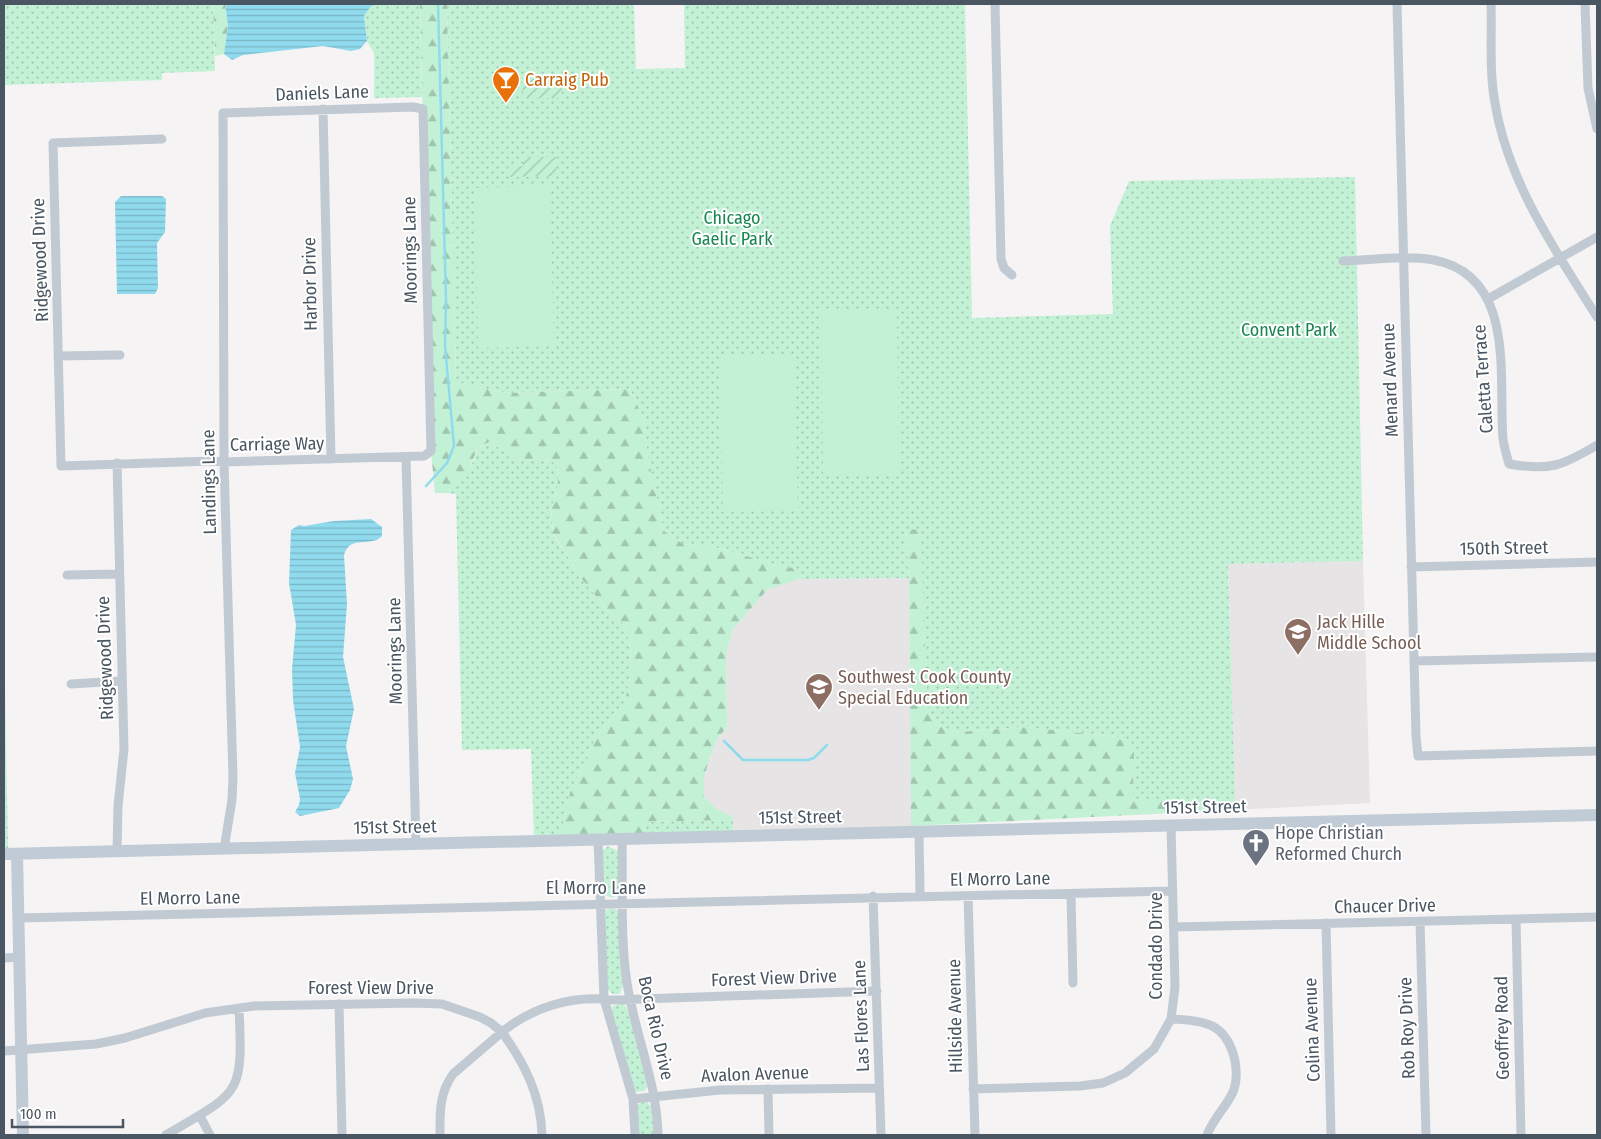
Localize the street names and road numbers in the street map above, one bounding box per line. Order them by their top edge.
street label: Daniels Lane [275,80,369,106]
street label: Moorings Lane [398,196,422,304]
street label: Ridgewood Drive [27,198,53,322]
street label: Harbor Drive [298,237,322,331]
street label: Menard Avenue [1377,323,1403,437]
street label: Caletta Terrace [1468,324,1498,434]
street label: Landings Lane [197,429,221,535]
street label: Carriage Way [230,432,324,456]
street label: 150th Street [1460,536,1549,560]
street label: Ridgewood Drive [92,596,118,720]
street label: Moorings Lane [383,597,407,705]
street label: 151st Street [1163,795,1247,819]
street label: 151st Street [758,805,842,829]
street label: 151st Street [353,815,437,839]
street label: El Morro Lane [950,867,1050,891]
street label: El Morro Lane [546,877,646,899]
street label: El Morro Lane [140,886,240,910]
street label: Condado Drive [1145,892,1167,1000]
street label: Chaucer Drive [1334,894,1436,918]
street label: Hillside Avenue [943,959,967,1073]
street label: Las Flores Lane [848,960,874,1072]
street label: Forest View Drive [711,965,837,991]
street label: Boca Rio Drive [633,974,679,1082]
street label: Rob Roy Drive [1394,976,1420,1079]
street label: Geoffrey Road [1490,976,1514,1080]
street label: Forest View Drive [308,977,434,999]
street label: Colina Avenue [1299,977,1325,1082]
street label: Avalon Avenue [701,1061,809,1087]

